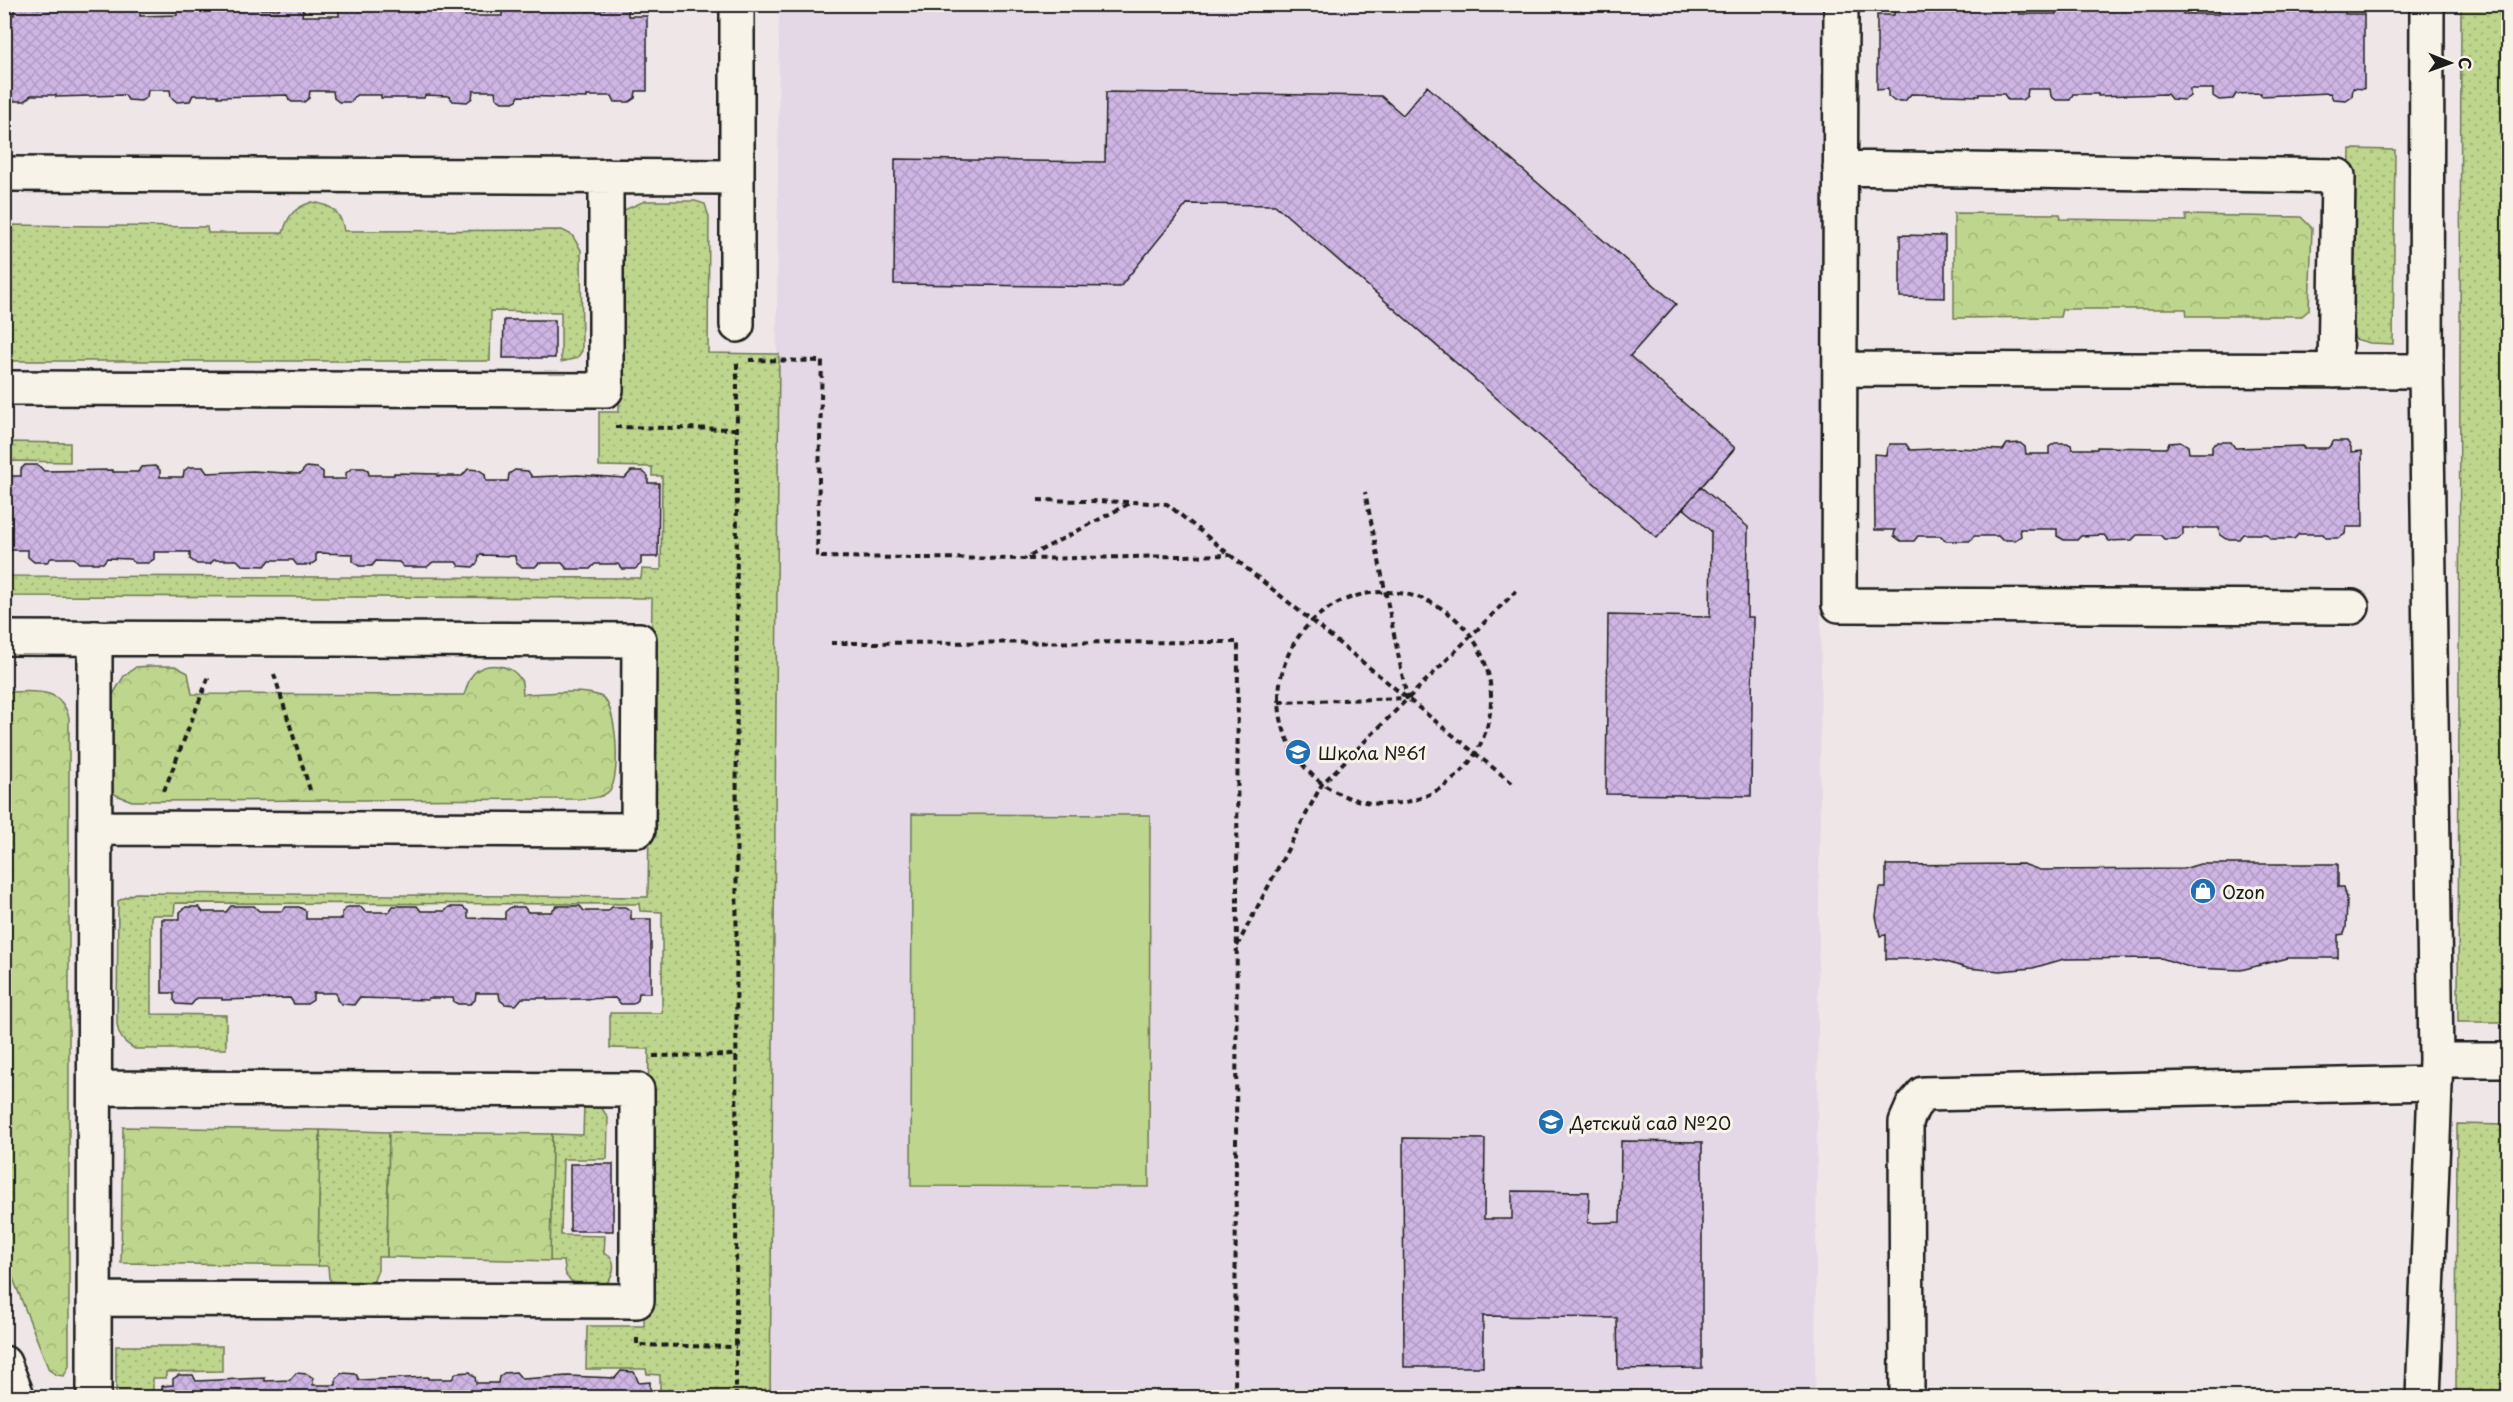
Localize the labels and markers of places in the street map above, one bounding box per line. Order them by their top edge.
school or university icon: Школа №61 [1283,737,1313,767]
place label: Школа №61 [1318,739,1426,766]
shop icon: Ozon [2188,876,2218,906]
place label: Ozon [2222,878,2265,905]
school or university icon: Детский сад №20 [1536,1107,1566,1137]
place label: Детский сад №20 [1569,1109,1731,1136]

